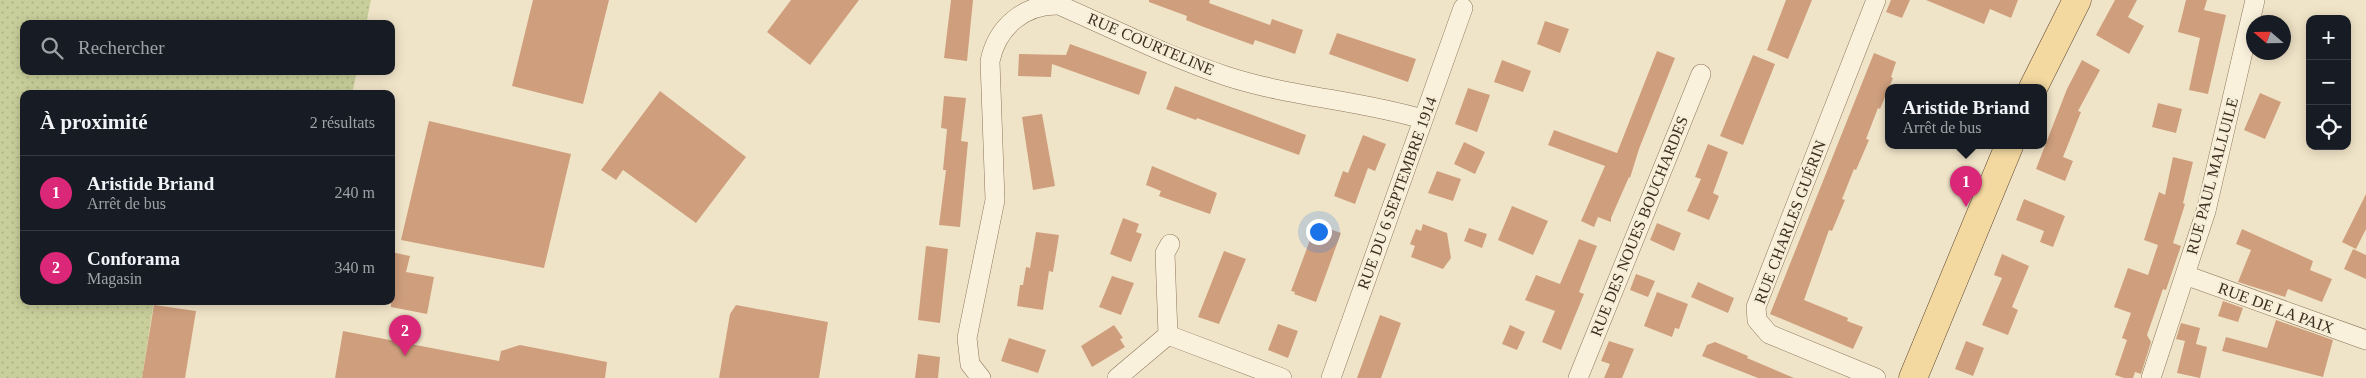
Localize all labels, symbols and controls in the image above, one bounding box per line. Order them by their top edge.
street label: RUE COURTELINE [1085,10,1217,78]
north arrow [2246,15,2291,60]
map controls [2306,15,2351,150]
button: + [2306,15,2351,60]
search box [20,20,395,75]
icon: search [38,34,66,62]
text: Rechercher [78,37,165,58]
button: − [2306,60,2351,105]
popup [1885,84,2047,149]
street label: RUE DU 6 SEPTEMBRE 1914 [1354,94,1440,292]
street label: RUE PAUL MALLUILE [2183,96,2241,256]
text: Aristide Briand [1902,97,2030,118]
button: locate [2306,105,2351,150]
text: À proximité [40,110,148,134]
street label: RUE DES NOUES BOUCHARDES [1587,113,1691,339]
text: 2 résultats [310,114,375,131]
text: Arrêt de bus [1902,119,1981,136]
street label: RUE CHARLES GUÉRIN [1750,137,1829,306]
pin: 1 [1950,166,1982,207]
text: Aristide Briand [87,173,214,194]
text: 1 [52,184,60,201]
text: 240 m [335,184,375,201]
text: Arrêt de bus [87,195,166,212]
your location [1306,219,1332,245]
text: Conforama [87,248,180,269]
text: 2 [52,259,60,276]
text: 340 m [335,259,375,276]
text: Magasin [87,270,142,287]
street label: RUE DE LA PAIX [2216,279,2336,337]
pin: 2 [389,315,421,356]

